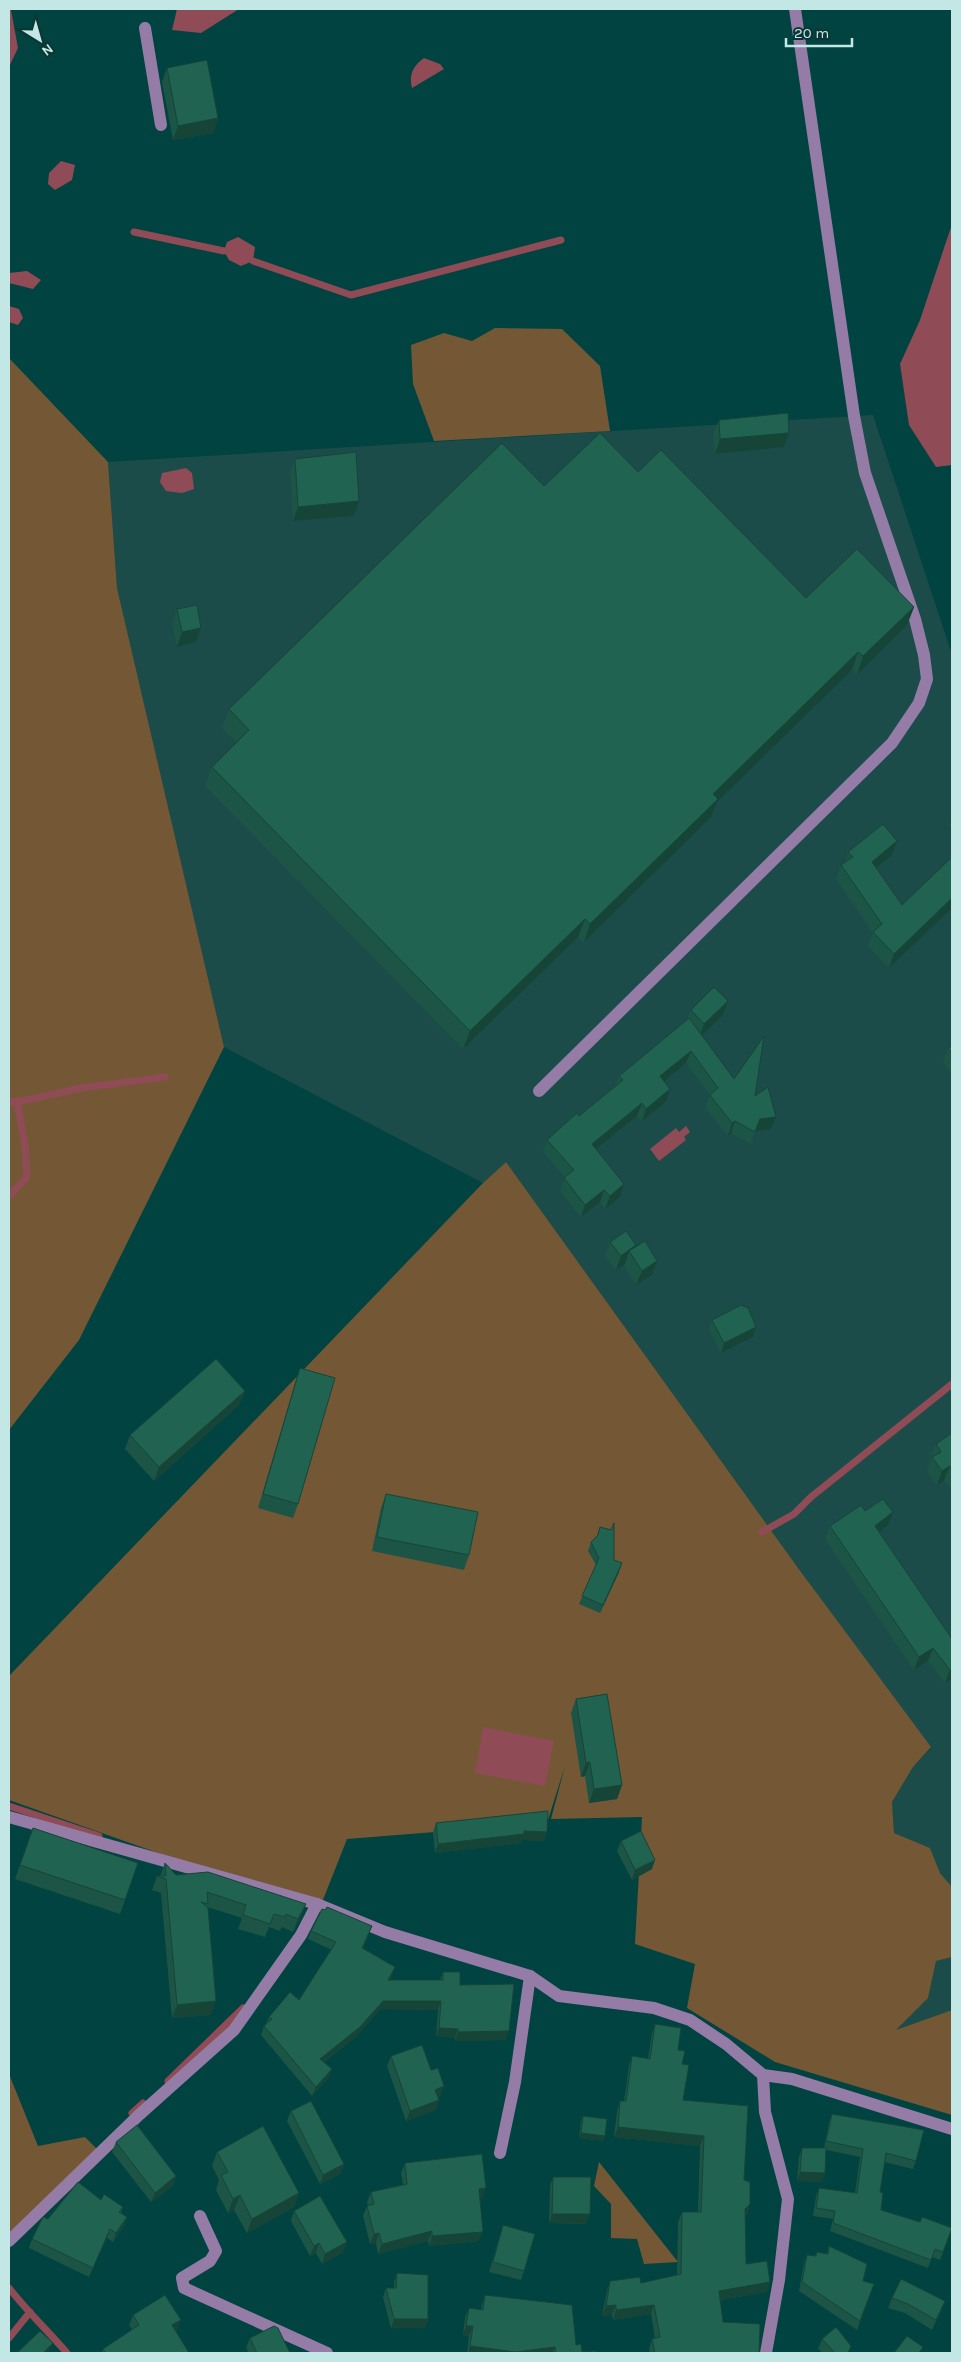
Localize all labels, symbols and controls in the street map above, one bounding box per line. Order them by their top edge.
north arrow [15,15,65,65]
scale bar [786,15,852,47]
text: 20 m [794,24,829,42]
text: N [38,40,57,60]

